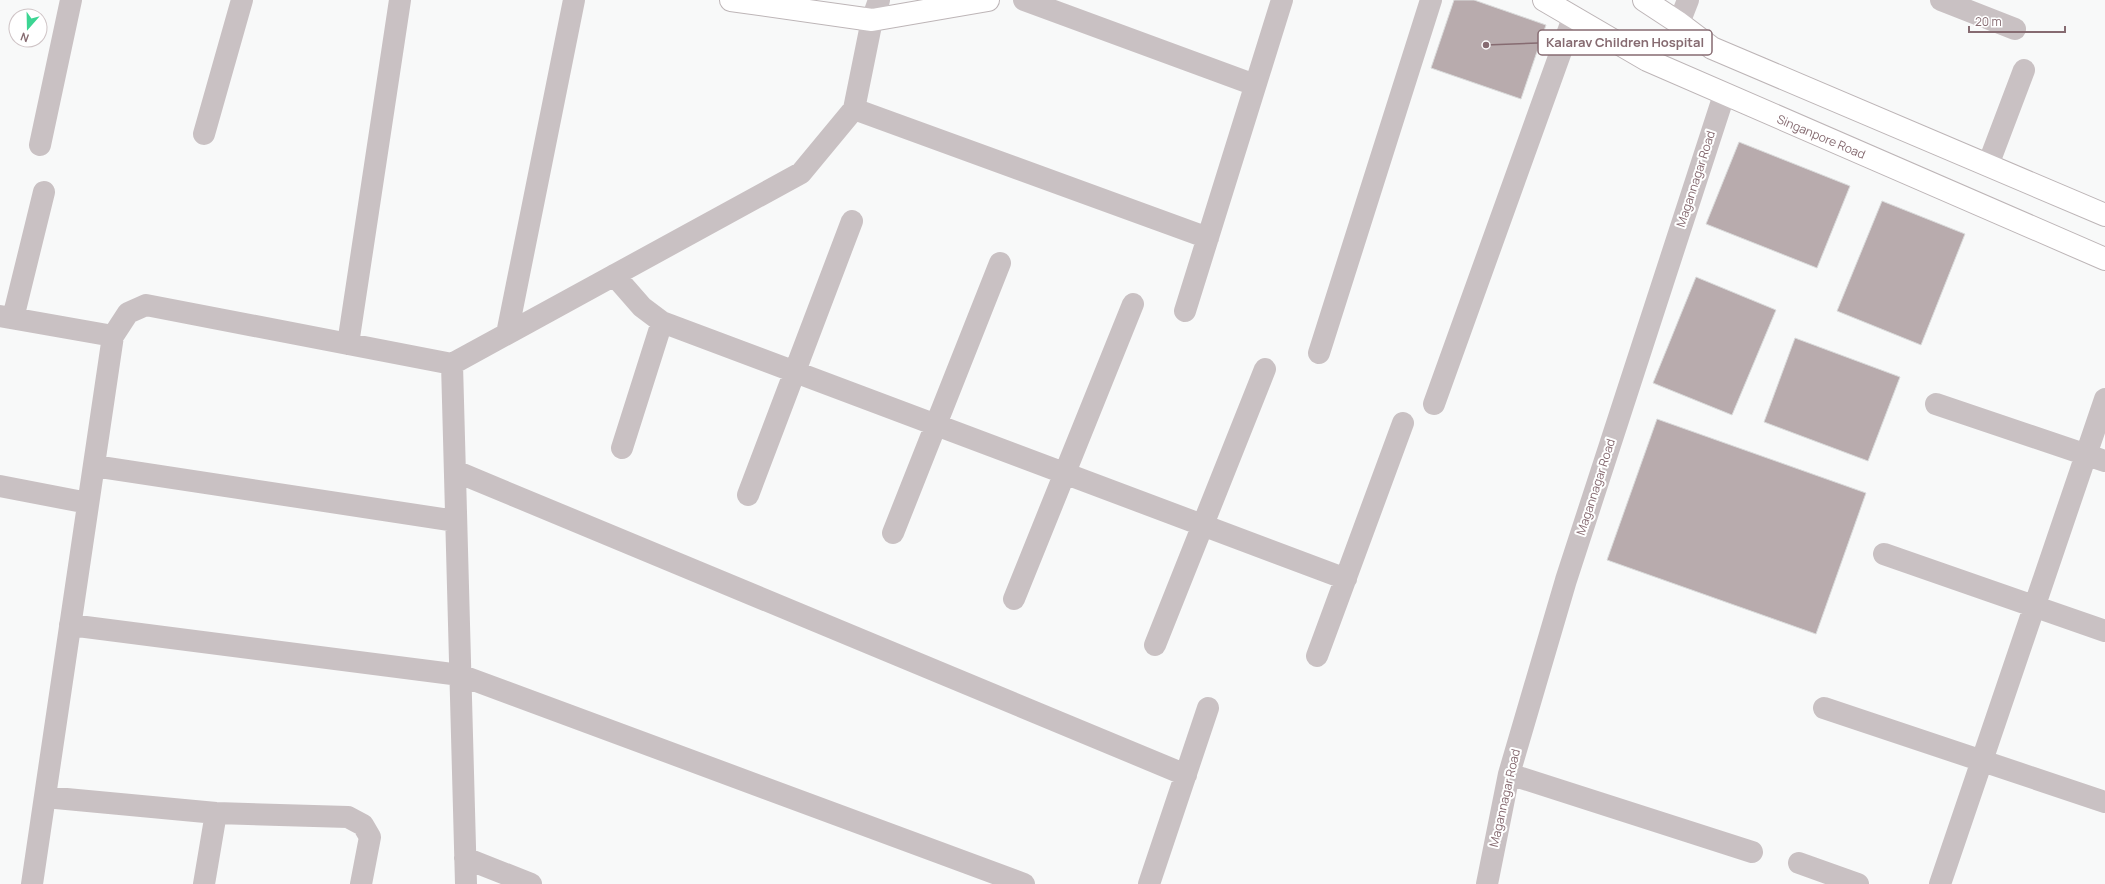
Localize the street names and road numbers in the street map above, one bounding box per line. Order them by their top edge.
street label: Singanpore Road [1774,110,1868,163]
street label: Magannagar Road [1672,128,1719,229]
street label: Magannagar Road [1572,436,1619,537]
street label: Magannagar Road [1485,747,1524,849]

